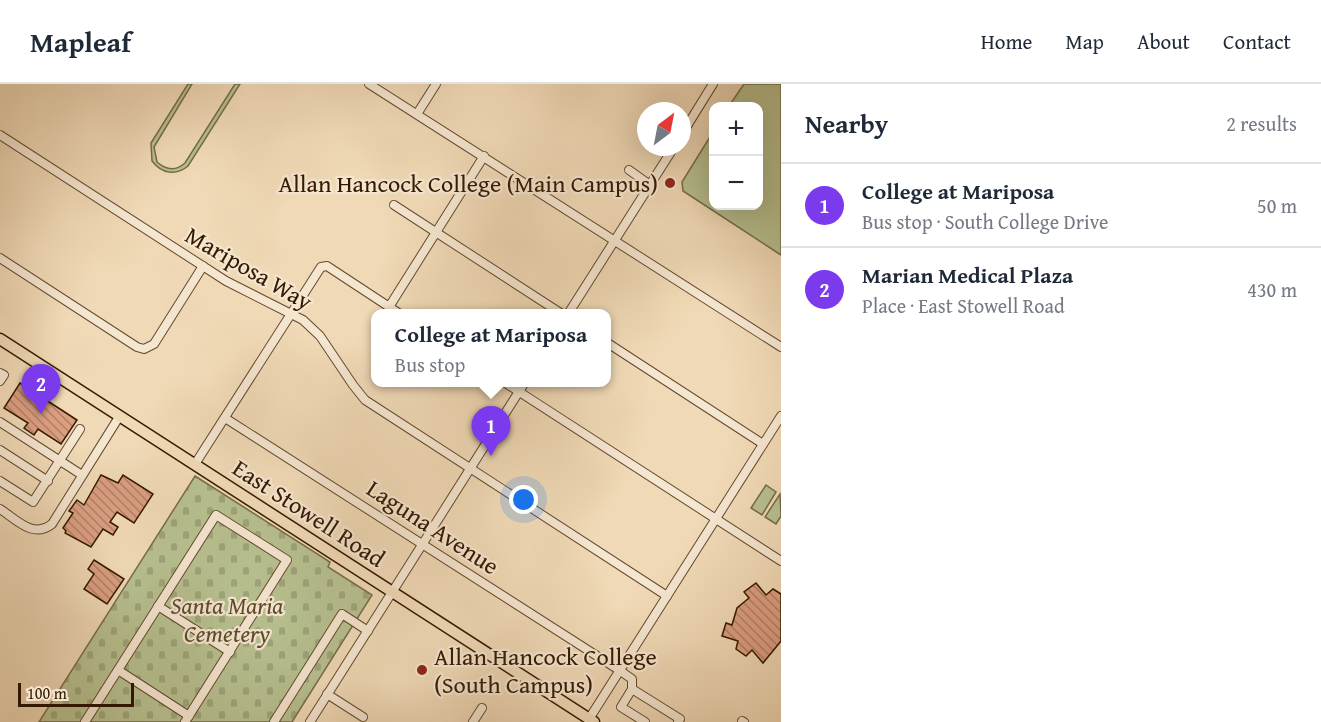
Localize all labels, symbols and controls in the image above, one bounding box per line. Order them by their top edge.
text: Mapleaf [30,21,131,62]
text: Home [981,26,1032,57]
text: Map [1065,26,1104,57]
text: About [1137,26,1190,57]
text: Contact [1223,26,1291,57]
north arrow [637,102,691,156]
map controls [709,102,763,210]
button: + [709,102,763,156]
text: Nearby [805,104,888,143]
text: 2 results [1226,109,1297,138]
button: − [709,156,763,210]
place label: Allan Hancock College (Main Campus) [279,166,658,201]
text: College at Mariposa [862,175,1054,207]
marker: Allan Hancock College (Main Campus) [663,176,677,190]
text: 1 [819,191,830,220]
text: 50 m [1257,191,1297,220]
text: Bus stop · South College Drive [862,207,1108,236]
street label: Mariposa Way [179,217,319,319]
text: Marian Medical Plaza [862,259,1073,291]
text: 2 [819,275,830,304]
text: 430 m [1247,275,1297,304]
text: Place · East Stowell Road [862,291,1065,320]
popup [371,309,611,387]
text: College at Mariposa [395,318,587,350]
text: Bus stop [395,350,465,379]
pin: 2 [22,364,60,414]
pin: 1 [472,406,510,456]
street label: East Stowell Road [226,450,392,576]
street label: Laguna Avenue [360,471,506,583]
your location [509,485,538,514]
park label: Santa Maria Cemetery [171,588,283,651]
place label: Allan Hancock College (South Campus) [434,639,657,702]
marker: Allan Hancock College (South Campus) [415,663,429,677]
scale bar [18,680,134,708]
text: 100 m [27,681,67,705]

